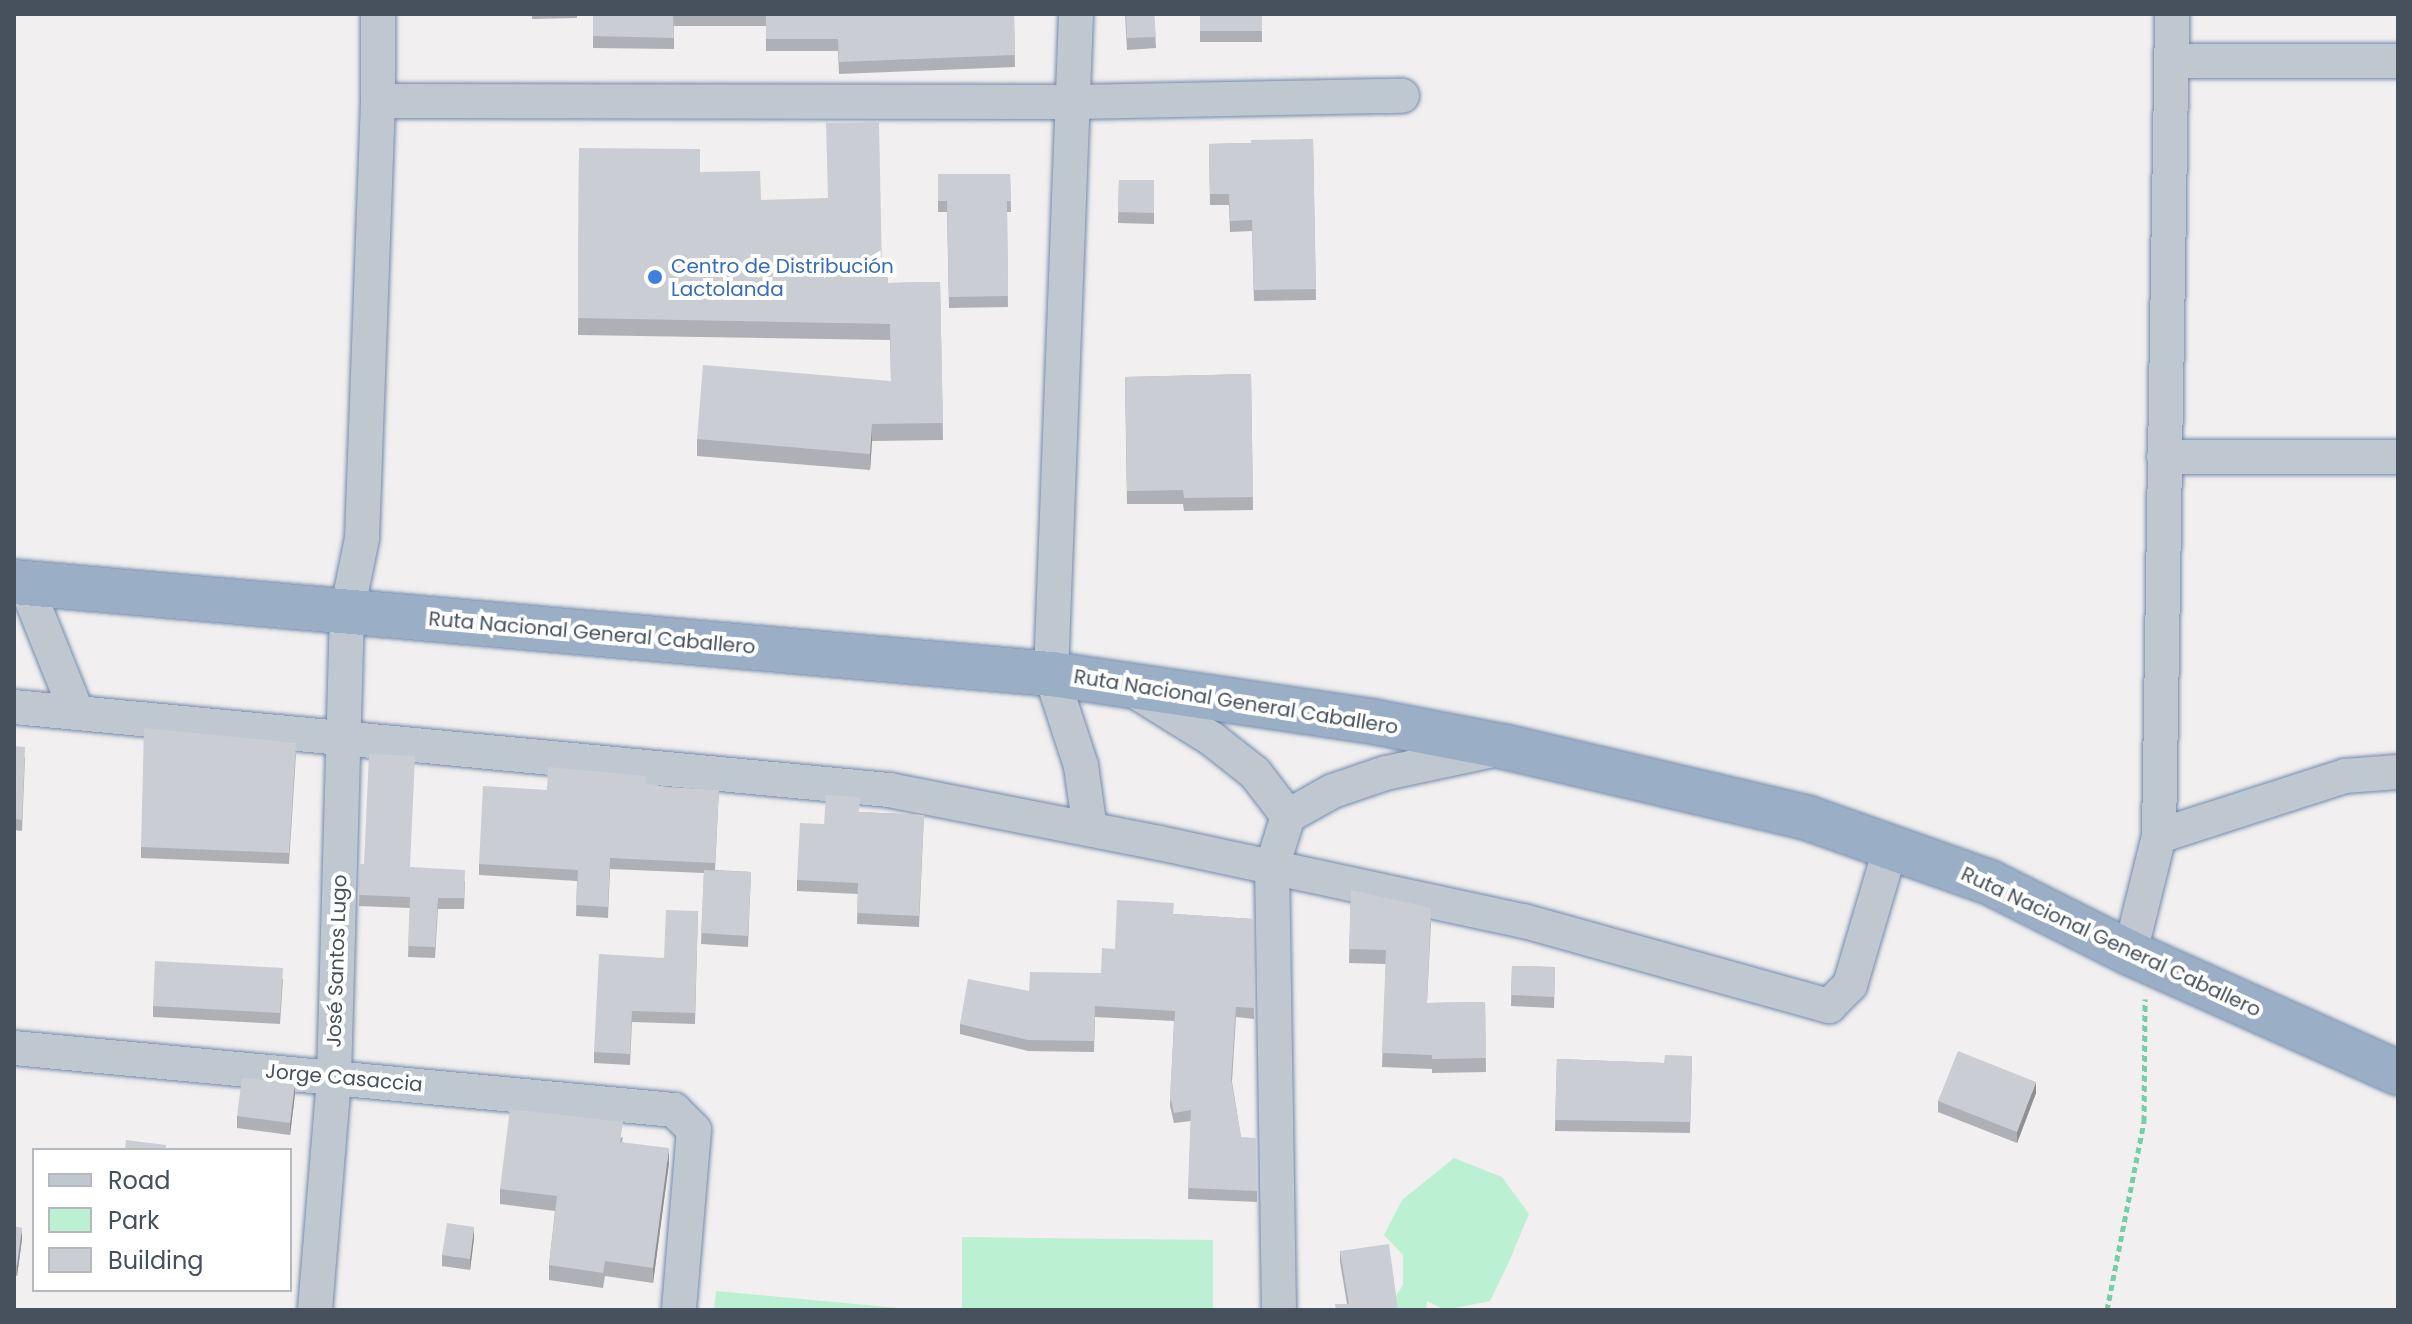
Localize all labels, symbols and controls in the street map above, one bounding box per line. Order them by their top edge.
place label: Centro de Distribución Lactolanda [671,254,894,301]
marker: Centro de Distribución Lactolanda [646,268,664,286]
street label: Ruta Nacional General Caballero [428,607,756,659]
street label: Ruta Nacional General Caballero [1072,664,1400,740]
street label: Ruta Nacional General Caballero [1957,862,2265,1022]
street label: José Santos Lugo [322,874,352,1048]
street label: Jorge Casaccia [264,1059,424,1097]
legend [32,1148,292,1292]
text: Road [108,1164,170,1197]
text: Park [108,1204,159,1237]
text: Building [108,1244,204,1277]

